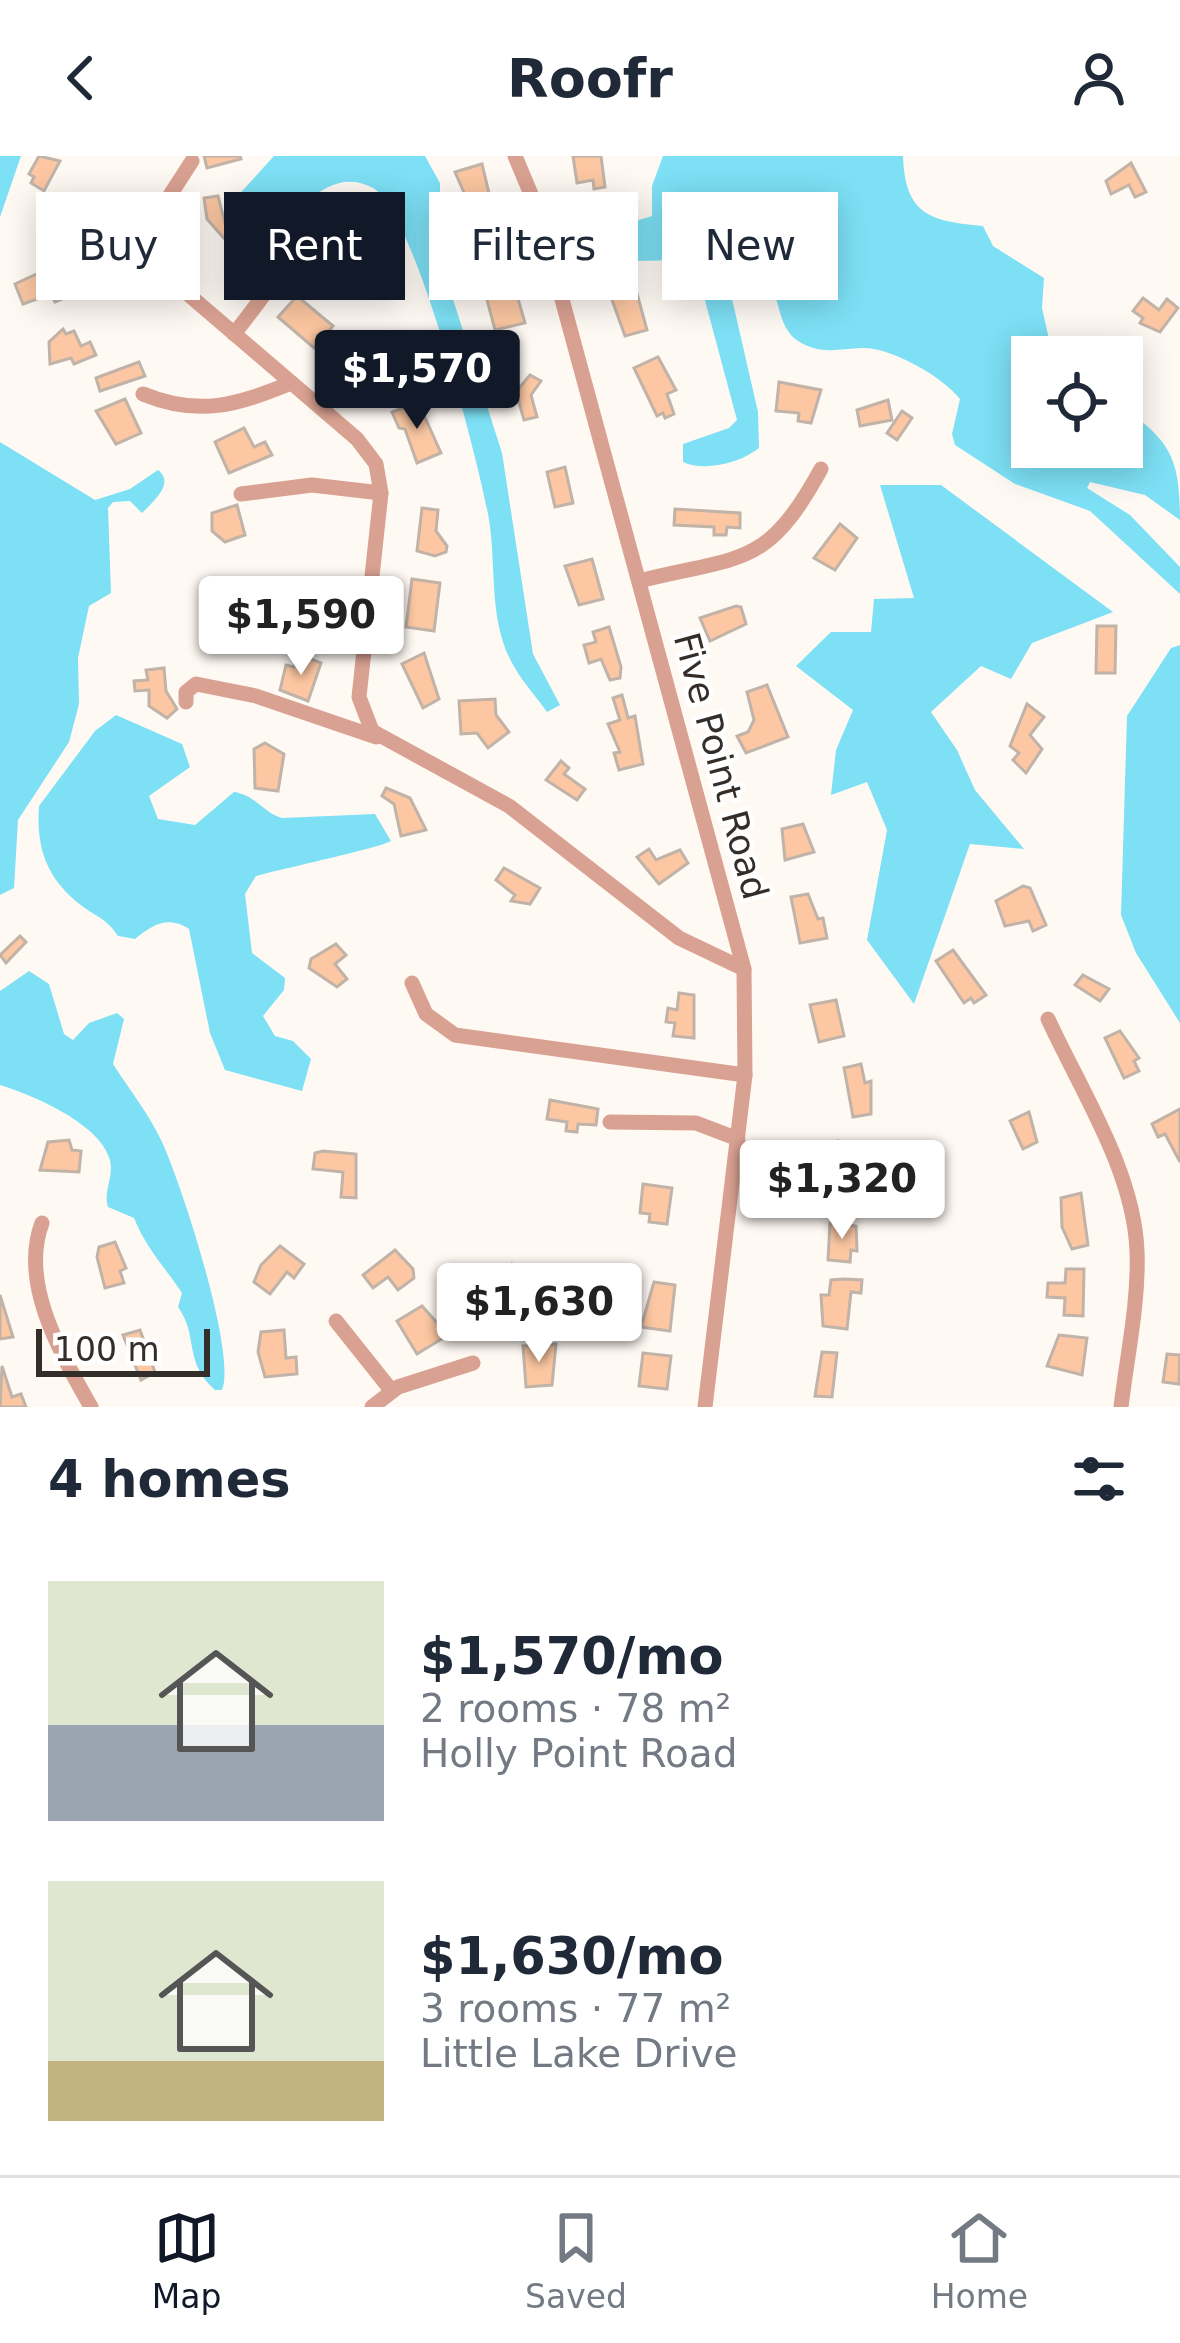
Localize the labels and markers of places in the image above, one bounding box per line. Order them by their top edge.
pin: $1,570 [319,330,515,432]
pin: $1,590 [203,576,399,678]
pin: $1,320 [744,1140,940,1242]
pin: $1,630 [441,1263,637,1365]

